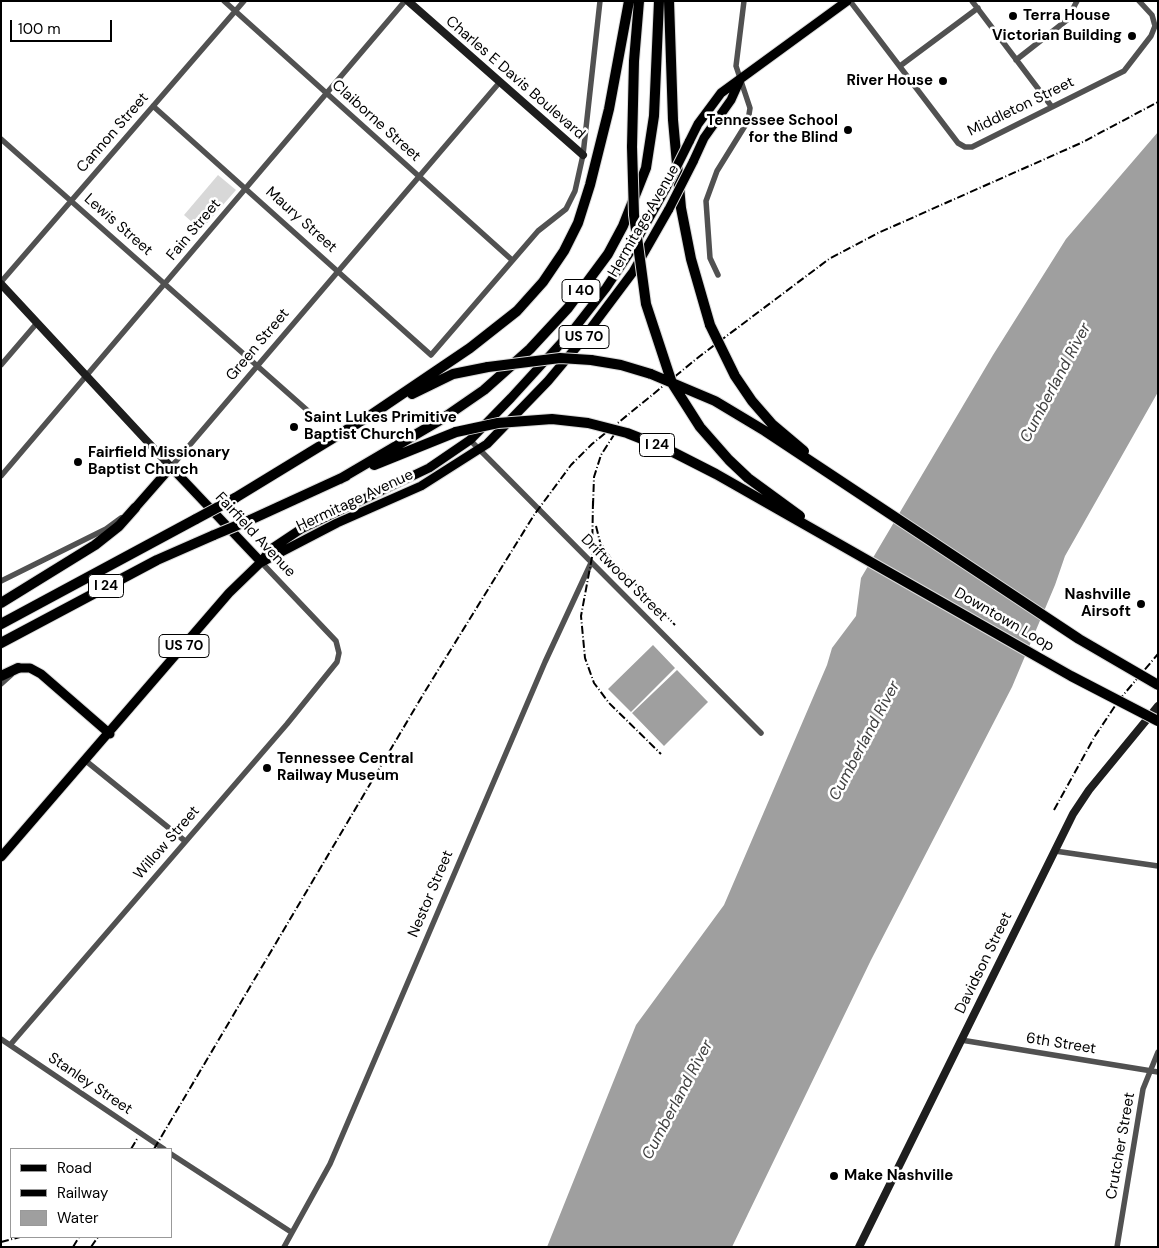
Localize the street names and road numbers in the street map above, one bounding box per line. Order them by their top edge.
street label: Charles E Davis Boulevard [442,13,588,143]
street label: Middleton Street [965,73,1077,141]
street label: Claiborne Street [328,76,424,166]
street label: Cannon Street [73,89,153,177]
street label: Hermitage Avenue [604,162,684,280]
street label: Maury Street [262,183,340,257]
street label: Lewis Street [80,190,156,260]
street label: Fain Street [163,196,225,264]
road number: I 40 [562,280,600,302]
street label: Green Street [223,305,293,385]
road number: US 70 [559,326,609,348]
road number: I 24 [640,434,674,456]
street label: Hermitage Avenue [294,466,416,536]
street label: Fairfield Avenue [211,489,299,581]
street label: Driftwood Street [577,531,671,625]
road number: I 24 [88,574,124,598]
street label: Downtown Loop [951,584,1057,656]
road number: US 70 [159,634,209,658]
street label: Willow Street [130,803,204,883]
street label: Nestor Street [405,848,457,940]
street label: Davidson Street [952,909,1016,1017]
street label: 6th Street [1025,1030,1097,1058]
street label: Stanley Street [44,1049,136,1119]
street label: Crutcher Street [1103,1091,1139,1201]

